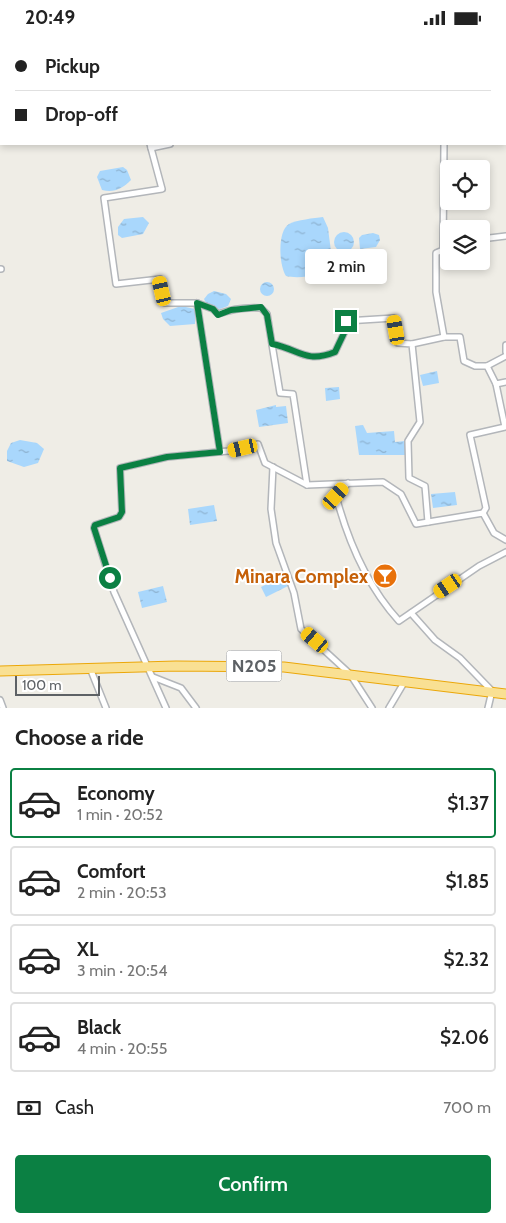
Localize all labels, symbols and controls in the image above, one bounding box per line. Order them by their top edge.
text: 20:49 [25,6,75,29]
text: Pickup [45,55,100,78]
text: Drop-off [45,103,118,126]
map controls [440,160,490,270]
button: locate [440,160,490,210]
button: layers [440,220,490,270]
callout: 2 min [305,249,387,283]
text: 2 min [327,257,365,276]
car [151,275,172,307]
route end [335,310,357,332]
car [386,314,405,346]
car [226,437,259,459]
car [320,480,351,512]
bar icon: Minara Complex [372,563,398,589]
place label: Minara Complex [234,565,369,588]
route start [99,567,121,589]
car [431,571,464,601]
car [298,625,331,655]
road number: N205 [226,651,282,681]
scale bar [15,673,100,696]
text: 100 m [22,676,62,694]
text: Choose a ride [15,724,144,751]
icon: car [17,781,62,826]
text: Economy [77,782,155,805]
text: $1.37 [447,792,489,815]
text: 1 min · 20:52 [77,805,163,824]
icon: car [17,859,62,904]
text: Comfort [77,860,146,883]
text: $1.85 [445,870,489,893]
text: 2 min · 20:53 [77,883,167,902]
icon: car [17,937,62,982]
text: XL [77,938,98,961]
text: $2.32 [444,948,489,971]
text: 3 min · 20:54 [77,961,167,980]
icon: car [17,1015,62,1060]
text: Black [77,1016,121,1039]
text: $2.06 [440,1026,489,1049]
text: 4 min · 20:55 [77,1039,167,1058]
icon: cash [15,1094,43,1122]
text: Cash [55,1096,94,1119]
text: 700 m [443,1098,491,1117]
button: Confirm [15,1155,491,1213]

